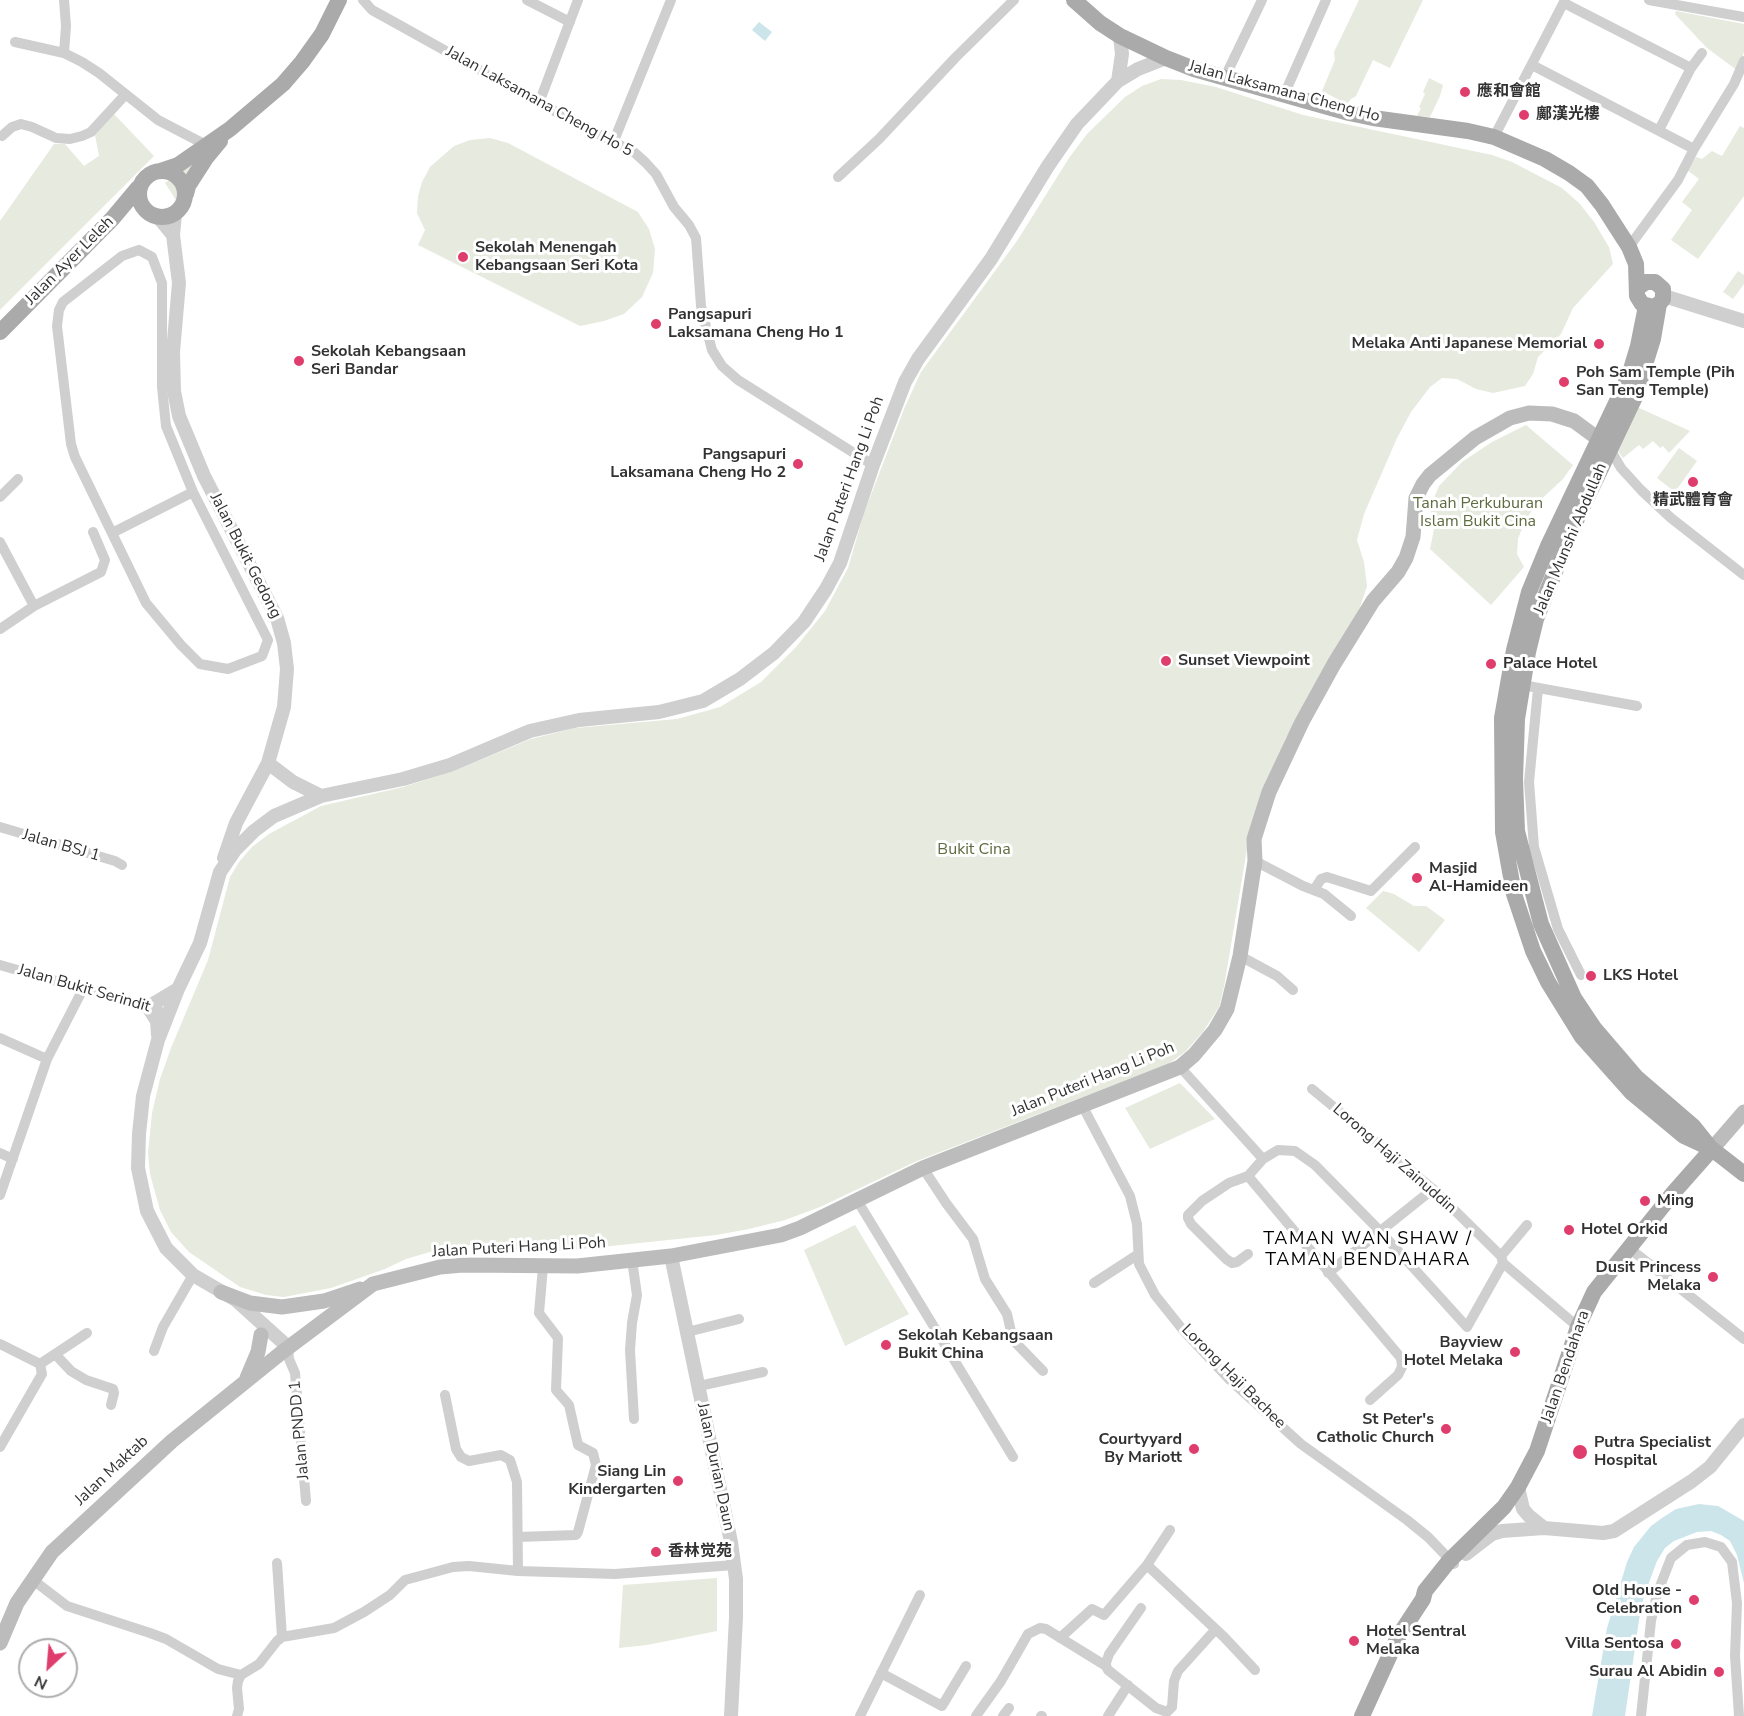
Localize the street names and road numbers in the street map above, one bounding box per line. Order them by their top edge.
street label: Jalan Laksamana Cheng Ho 5 [442,42,636,162]
street label: Jalan Laksamana Cheng Ho [1186,57,1382,127]
street label: Jalan Ayer Leleh [22,213,118,309]
street label: Jalan Puteri Hang Li Poh [811,394,889,564]
street label: Jalan Munshi Abdullah [1530,460,1612,618]
street label: Jalan Bukit Gedong [205,490,285,622]
street label: Jalan BSJ 1 [20,826,102,866]
street label: Jalan Bukit Serindit [16,961,152,1017]
street label: Jalan Puteri Hang Li Poh [1009,1038,1177,1122]
street label: Lorong Haji Zainuddin [1328,1100,1460,1218]
street label: Jalan Puteri Hang Li Poh [432,1234,606,1262]
street label: Jalan Bendahara [1538,1308,1594,1426]
street label: Lorong Haji Bachee [1177,1321,1289,1433]
street label: Jalan PNDD 1 [286,1380,314,1480]
street label: Jalan Durian Daun [692,1401,738,1533]
street label: Jalan Maktab [71,1432,153,1510]

